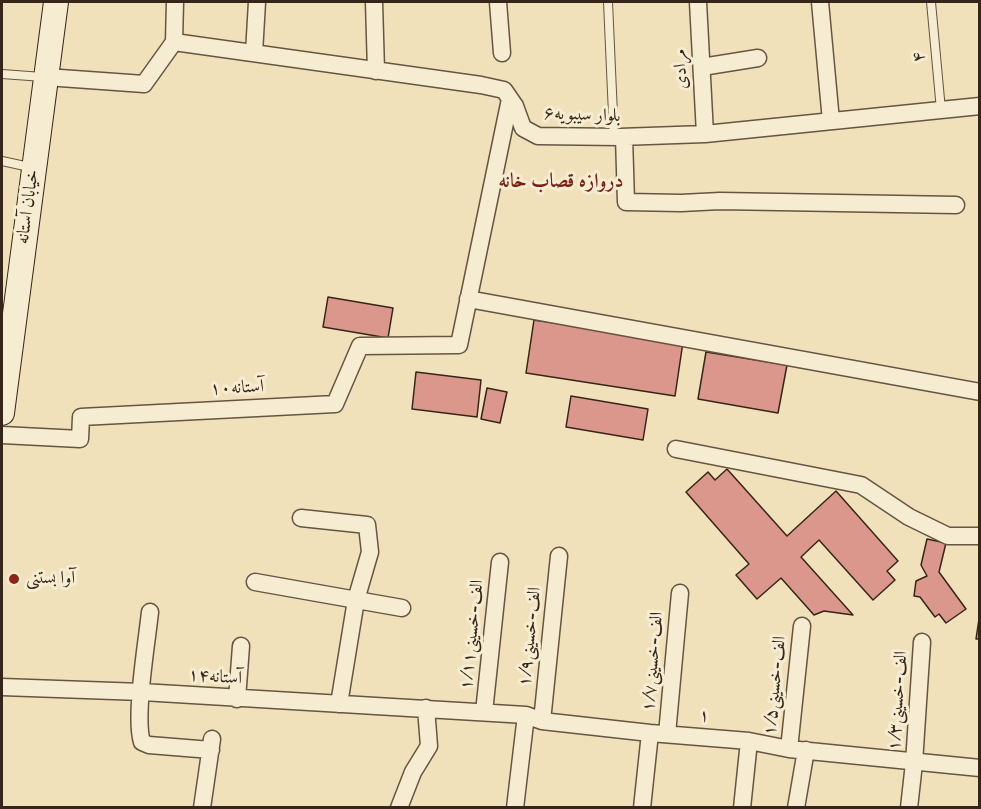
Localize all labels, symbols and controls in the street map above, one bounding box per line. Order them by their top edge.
street label: مرادی [670,48,694,90]
street label: ۴ [909,51,931,63]
street label: ۶بلوار سیبویه [543,104,621,128]
street label: خیابان آستانه [13,168,45,246]
district label: دروازه قصاب خانه [499,171,623,195]
street label: آستانه۱۰ [209,377,265,401]
place label: آوا بستنی [26,568,75,590]
marker: آوا بستنی [7,572,21,586]
street label: الف-خسینی۱/۱۱ [456,579,490,691]
street label: الف-خسینی۱/۹ [515,586,547,688]
street label: الف-خسینی۱/۷ [639,611,669,713]
street label: الف-خسینی۱/۵ [760,635,792,737]
street label: الف-خسینی۱/۳ [885,650,913,752]
street label: آستانه۱۴ [187,665,243,691]
street label: ۱ [698,706,710,728]

